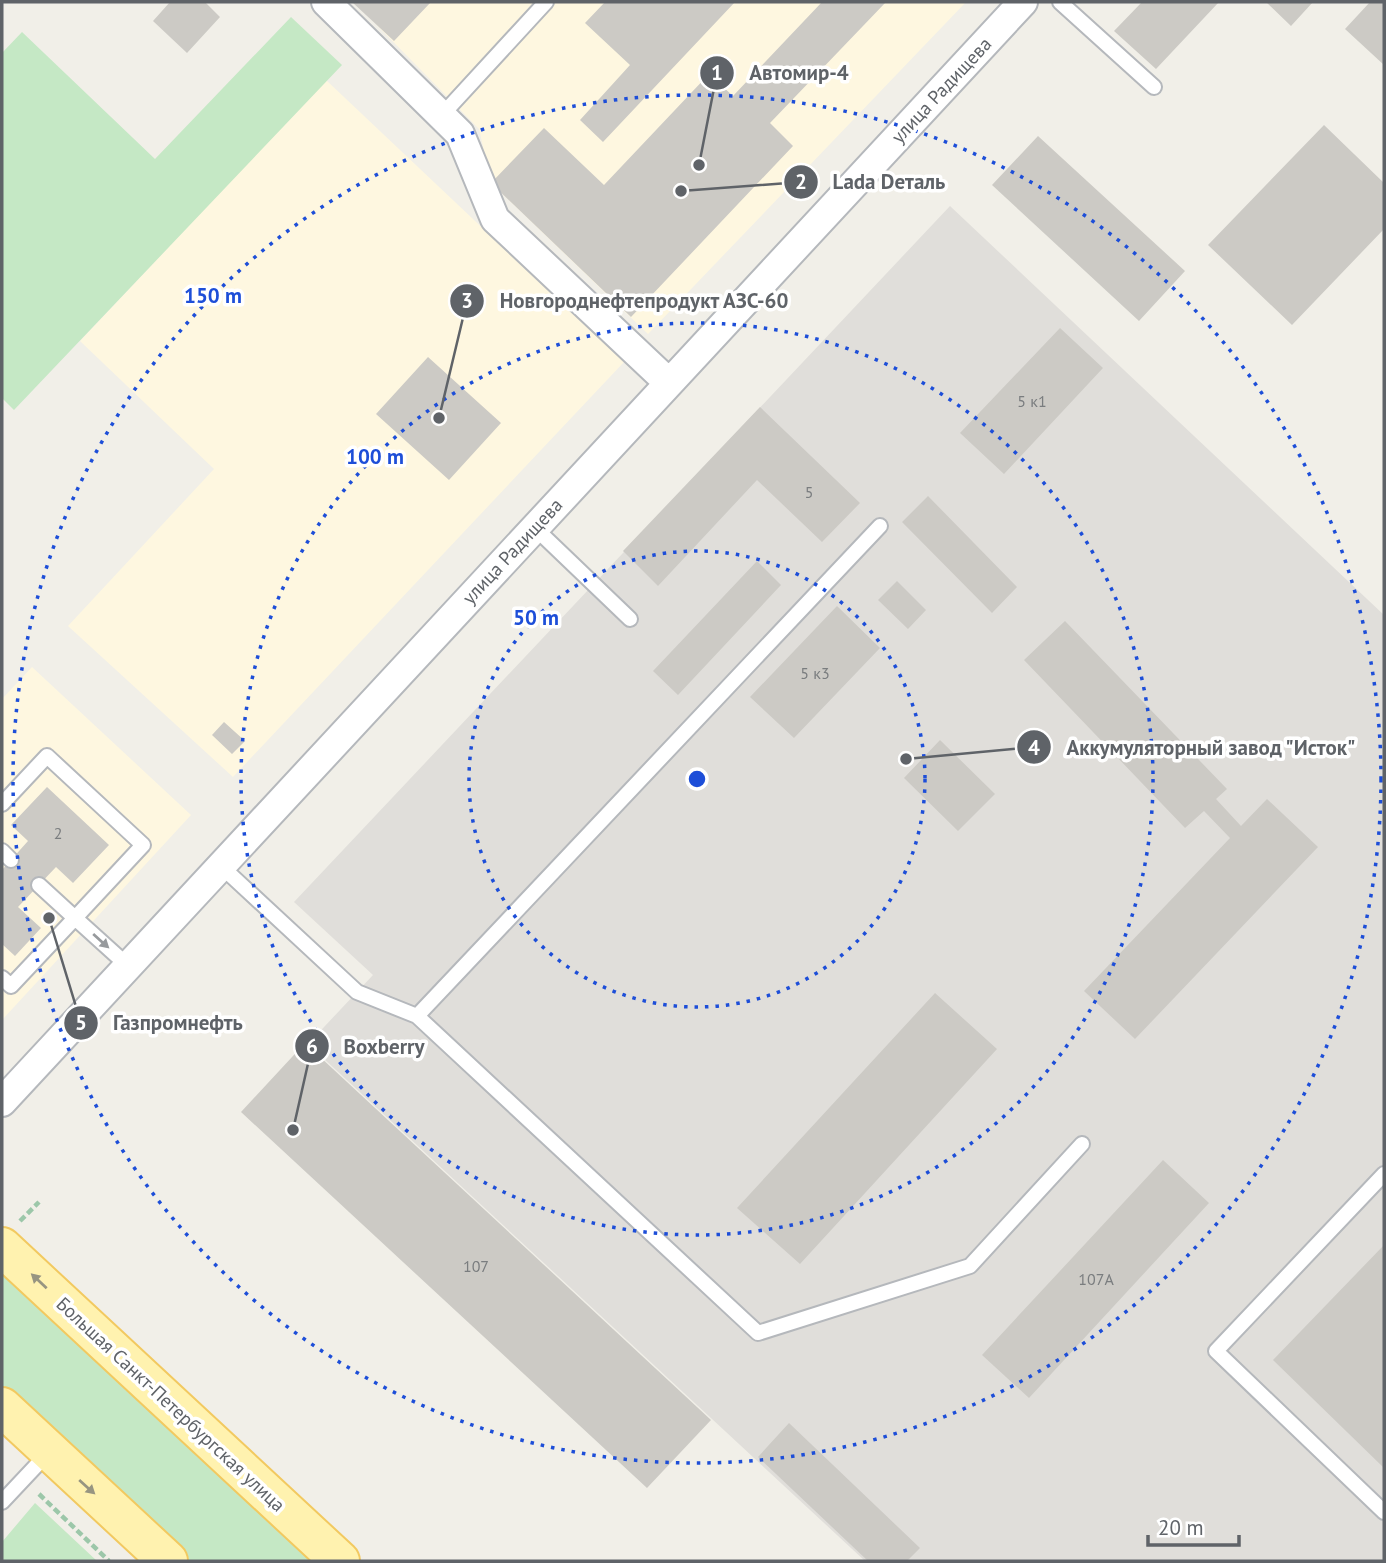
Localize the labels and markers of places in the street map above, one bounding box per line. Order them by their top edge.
callout: Автомир-4 [700,52,862,94]
callout: Lada Dеталь [783,161,959,203]
callout: Новгороднефтепродукт АЗС-60 [450,280,803,322]
callout: Аккумуляторный завод "Исток" [1017,726,1370,768]
centre of rings [685,767,709,791]
callout: Газпромнефть [64,1002,256,1044]
callout: Boxberry [294,1025,438,1067]

